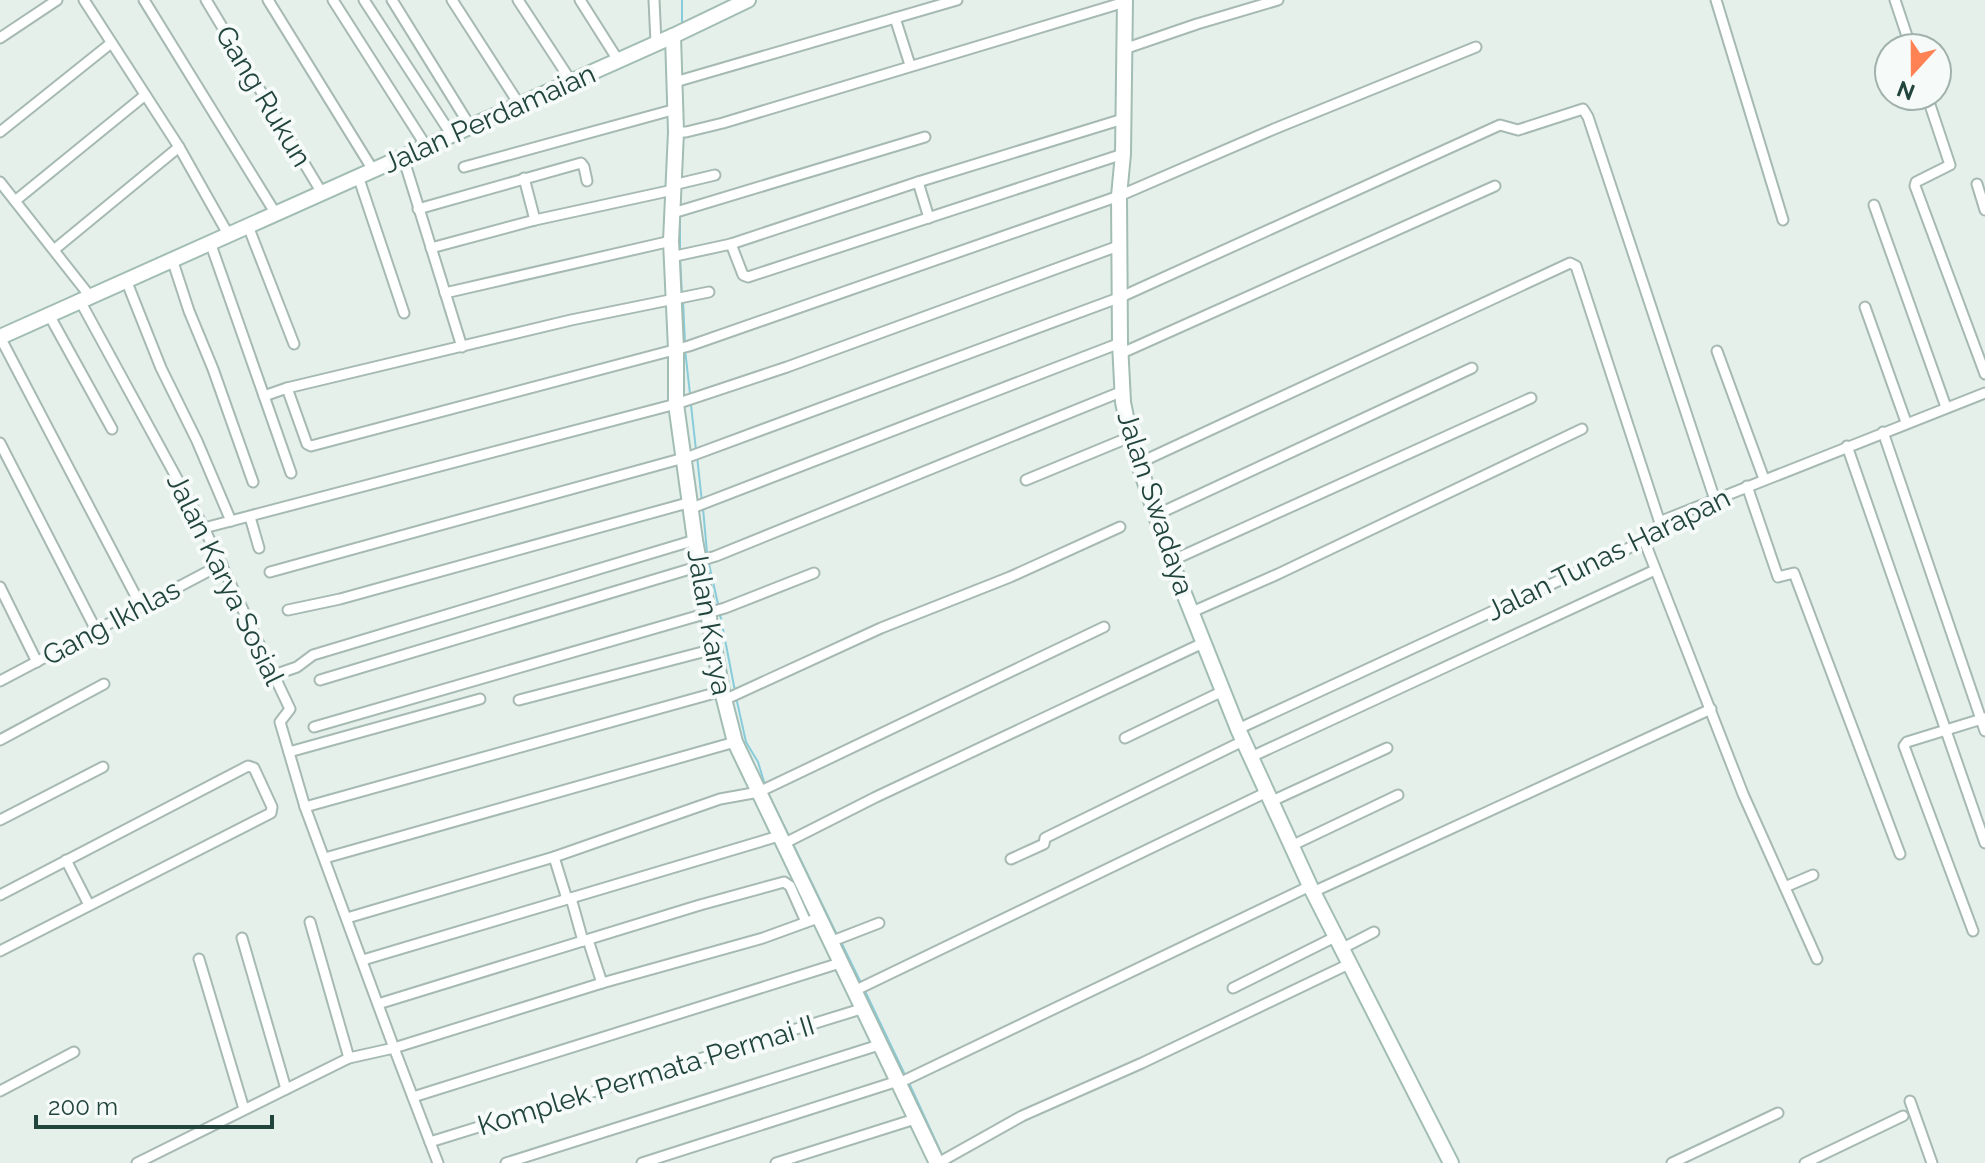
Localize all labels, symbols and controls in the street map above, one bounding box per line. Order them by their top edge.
street label: Gang Rukun [209,20,319,173]
north arrow [1873,32,1953,112]
street label: Jalan Perdamaian [378,57,601,180]
text: N [1893,76,1918,106]
street label: Jalan Swadaya [1110,407,1201,599]
street label: Jalan Karya Sosial [160,468,291,691]
street label: Jalan Tunas Harapan [1481,481,1736,628]
street label: Jalan Karya [680,546,739,698]
street label: Gang Ikhlas [37,573,185,672]
street label: Komplek Permata Permai II [474,1008,819,1142]
scale bar [36,1079,272,1129]
text: 200 m [48,1092,118,1121]

